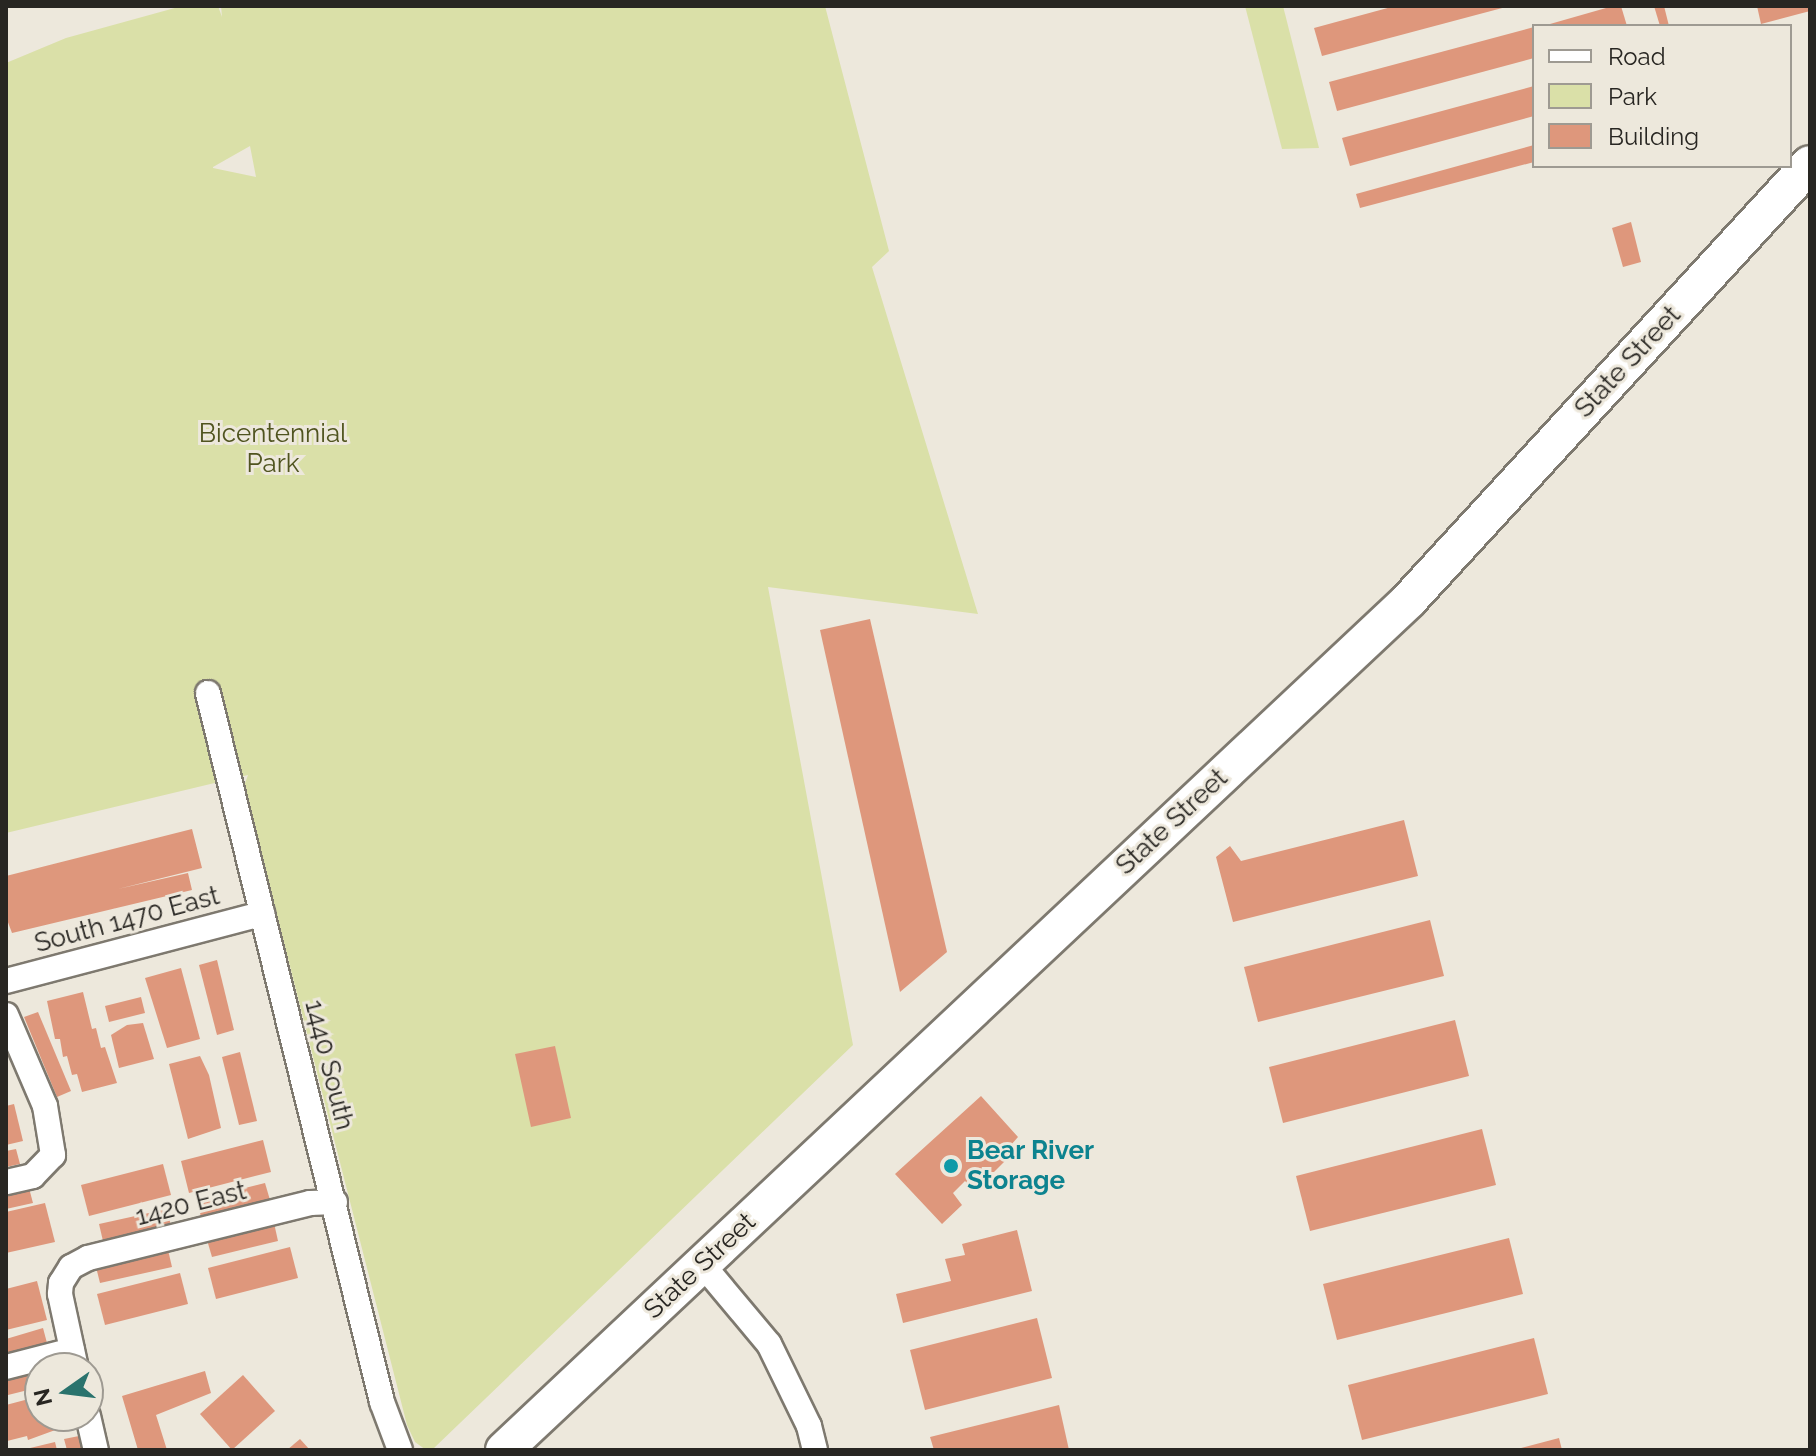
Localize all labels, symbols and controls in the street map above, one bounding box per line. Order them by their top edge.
legend [1532,24,1792,168]
text: Road [1608,42,1666,71]
text: Park [1608,82,1657,111]
text: Building [1608,122,1699,151]
street label: State Street [1569,300,1687,424]
park label: Bicentennial Park [199,418,347,480]
street label: State Street [1110,763,1234,881]
street label: South 1470 East [31,880,223,960]
street label: 1440 South [298,997,360,1133]
place label: Bear River Storage [967,1135,1095,1196]
marker: Bear River Storage [942,1157,960,1175]
street label: 1420 East [133,1175,249,1233]
street label: State Street [638,1207,762,1325]
north arrow [24,1352,104,1432]
text: N [28,1386,57,1409]

